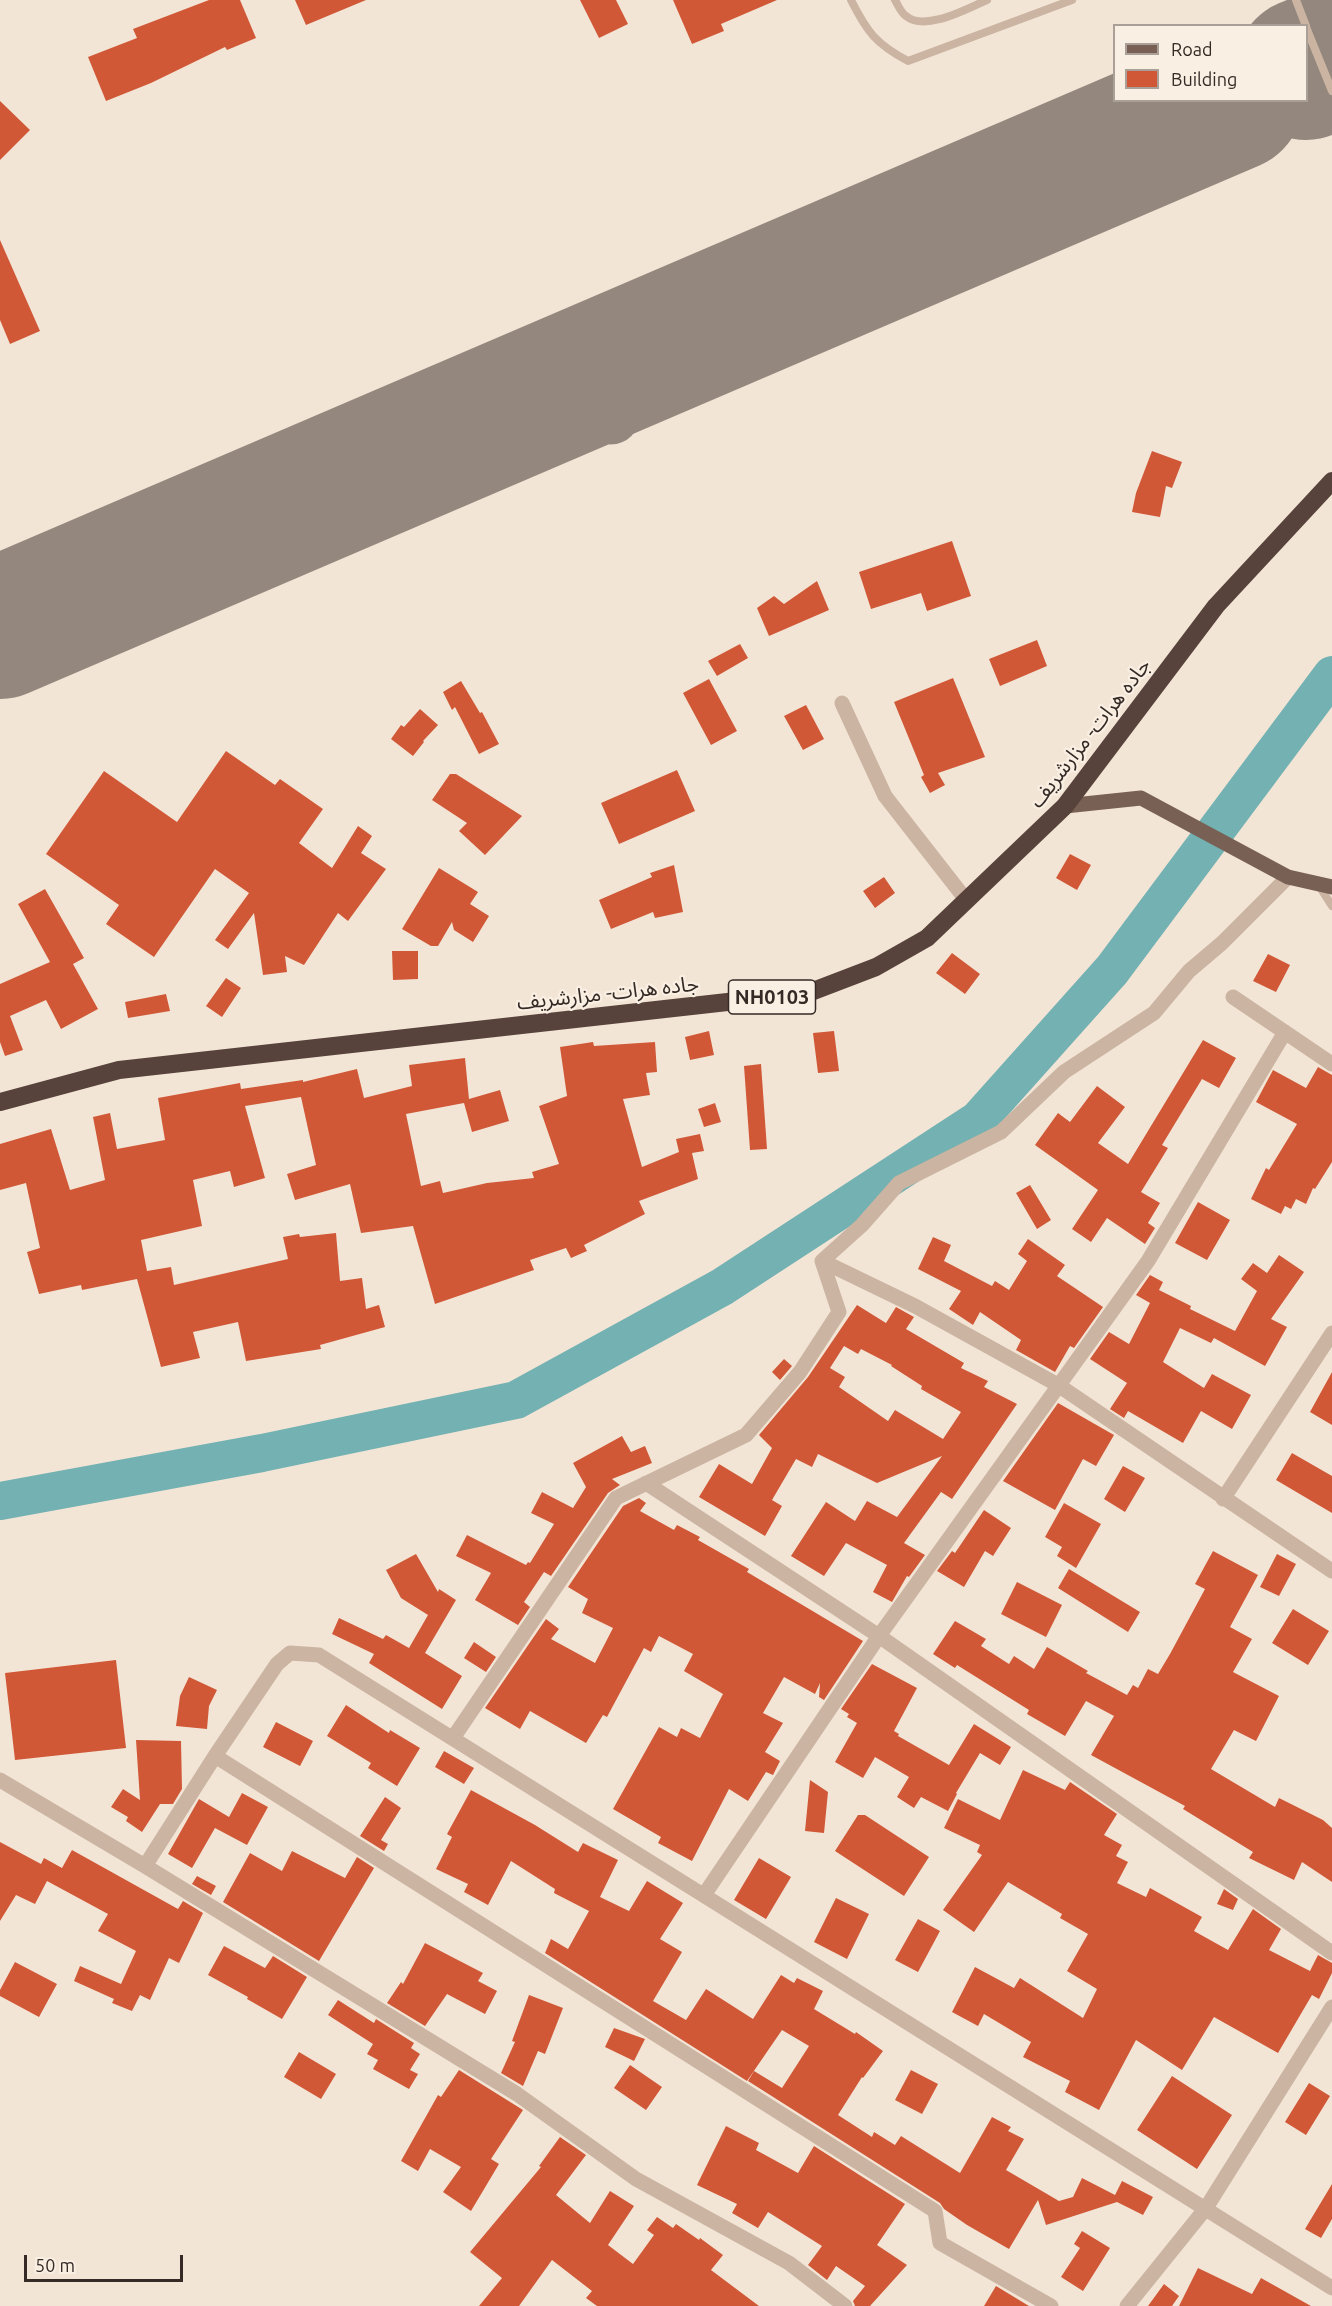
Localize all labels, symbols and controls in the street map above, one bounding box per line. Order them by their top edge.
legend [1113,24,1308,102]
text: Road [1171,39,1213,59]
text: Building [1171,69,1237,89]
street label: جاده هرات- مزارشریف [1024,653,1156,813]
street label: جاده هرات- مزارشریف [516,971,700,1015]
road number: NH0103 [728,980,816,1014]
scale bar [27,2243,186,2281]
text: 50 m [35,2255,75,2275]

